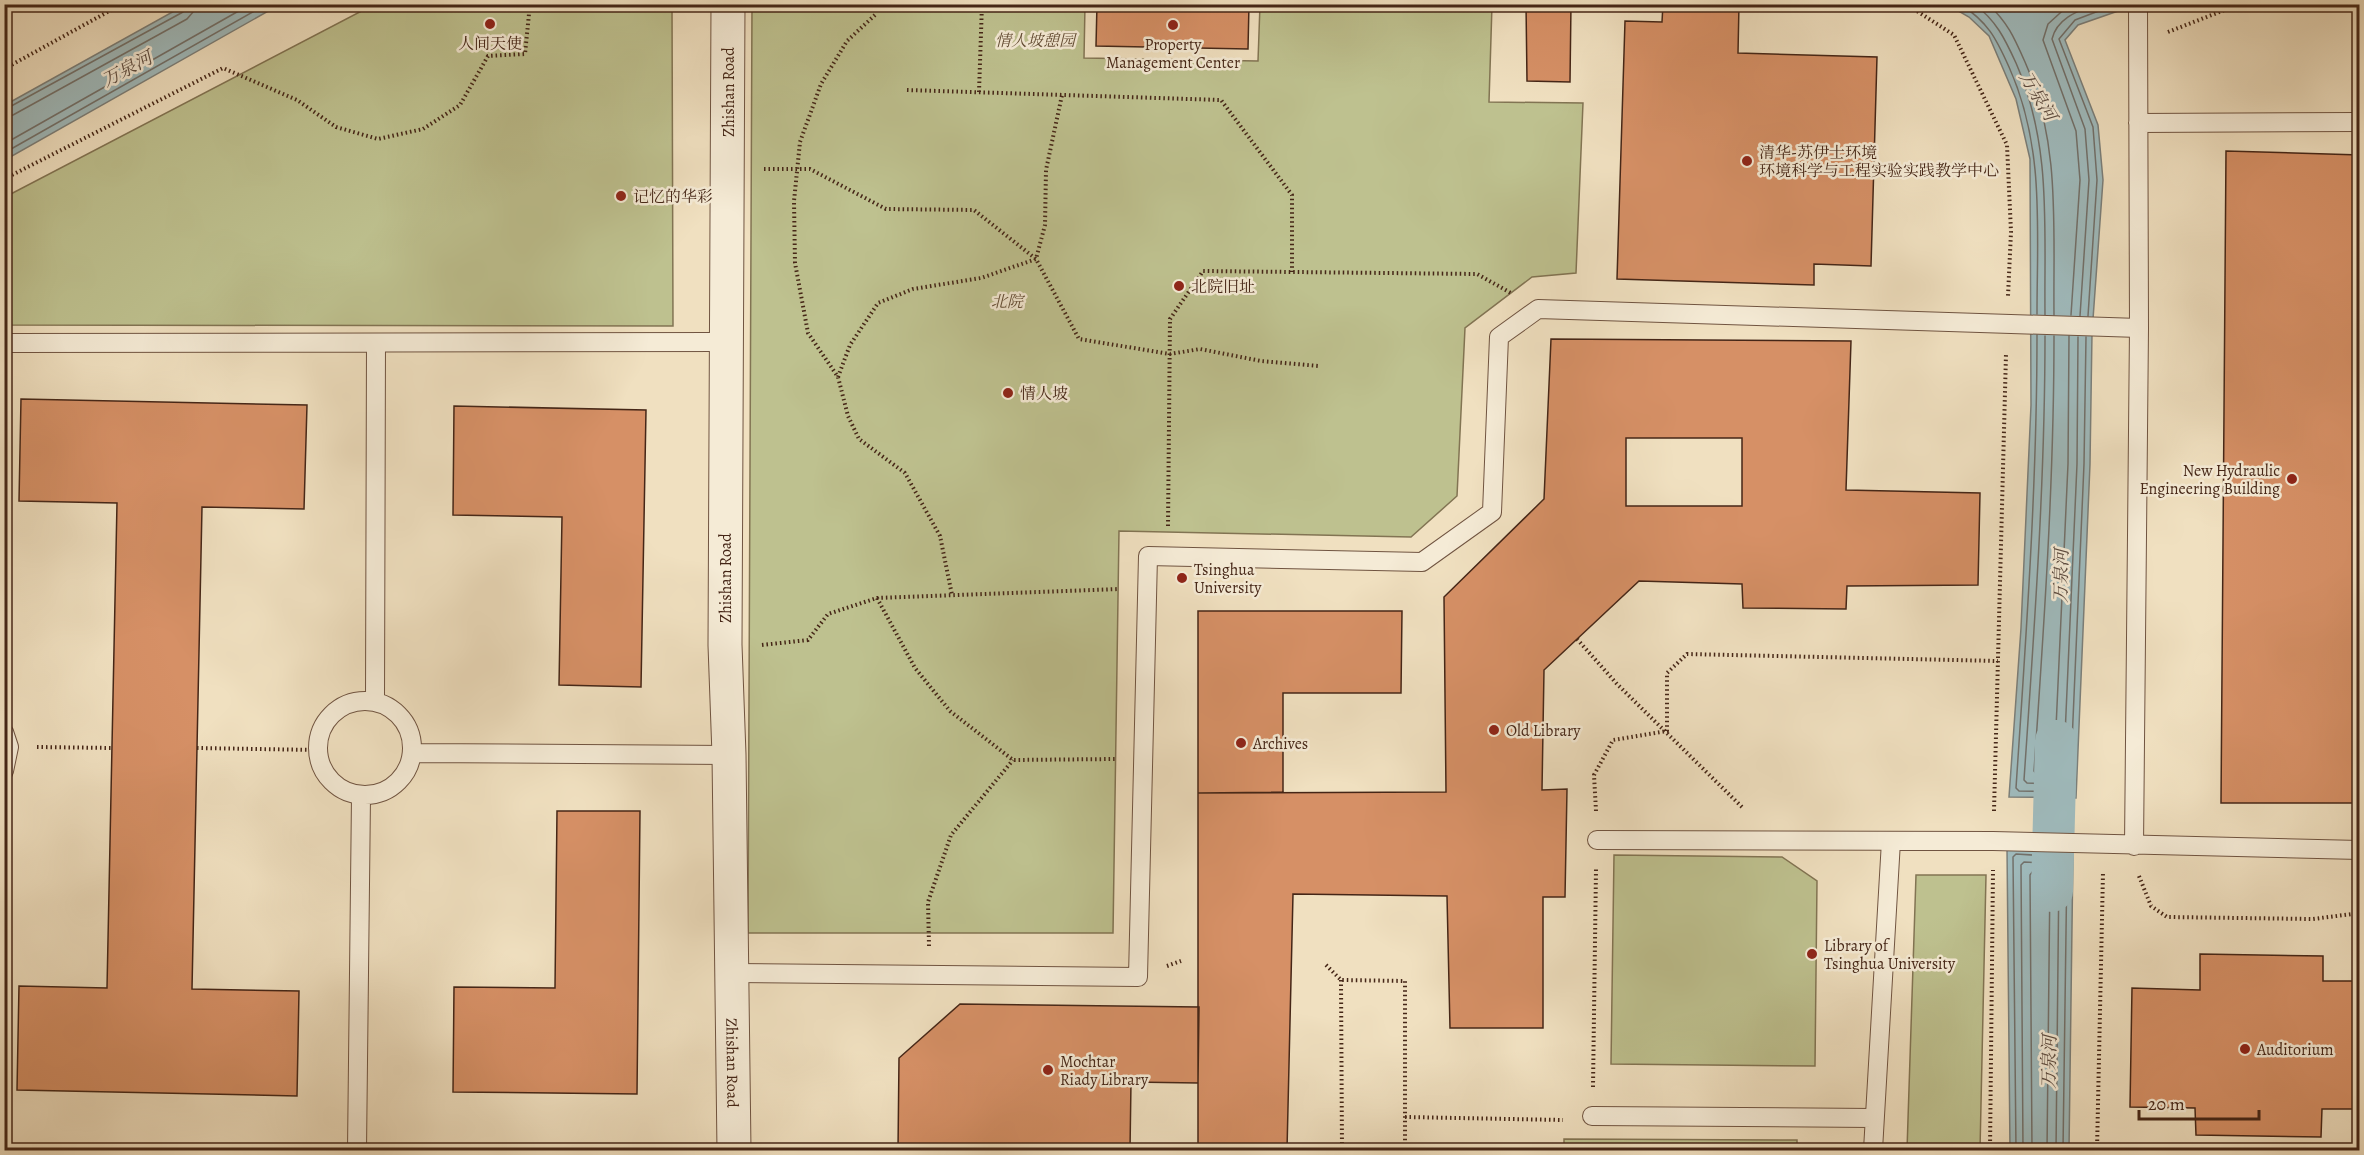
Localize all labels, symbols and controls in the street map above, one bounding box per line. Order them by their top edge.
marker: 人间天使 [483,17,497,31]
marker: Property Management Center [1166,18,1180,32]
park label: 情人坡憩园 [995,30,1078,52]
place label: 人间天使 [458,33,522,55]
place label: Property Management Center [1106,34,1240,74]
water label: 万泉河 [98,44,159,92]
street label: Zhishan Road [718,47,740,137]
water label: 万泉河 [2014,67,2064,128]
place label: 清华-苏伊士环境 环境科学与工程实验实践教学中心 [1759,142,1999,182]
marker: 清华-苏伊士环境 环境科学与工程实验实践教学中心 [1740,154,1754,168]
place label: 记忆的华彩 [633,186,713,208]
marker: 记忆的华彩 [614,189,628,203]
place label: 北院旧址 [1191,276,1255,298]
marker: 北院旧址 [1172,279,1186,293]
park label: 北院 [991,291,1026,313]
place label: 情人坡 [1020,383,1068,405]
marker: 情人坡 [1001,386,1015,400]
place label: New Hydraulic Engineering Building [2140,460,2280,500]
marker: New Hydraulic Engineering Building [2285,472,2299,486]
street label: Zhishan Road [715,533,737,623]
water label: 万泉河 [2049,546,2074,603]
place label: Tsinghua University [1194,559,1262,599]
marker: Tsinghua University [1175,571,1189,585]
place label: Old Library [1506,720,1581,742]
marker: Old Library [1487,723,1501,737]
place label: Archives [1252,733,1308,755]
marker: Archives [1234,736,1248,750]
place label: Library of Tsinghua University [1824,935,1956,975]
marker: Library of Tsinghua University [1805,947,1819,961]
street label: Zhishan Road [720,1018,743,1108]
water label: 万泉河 [2037,1032,2062,1089]
place label: Auditorium [2256,1039,2334,1061]
marker: Auditorium [2238,1042,2252,1056]
place label: Mochtar Riady Library [1060,1051,1149,1091]
marker: Mochtar Riady Library [1041,1063,1055,1077]
scale bar [2139,1083,2259,1121]
text: 20 m [2148,1092,2185,1116]

